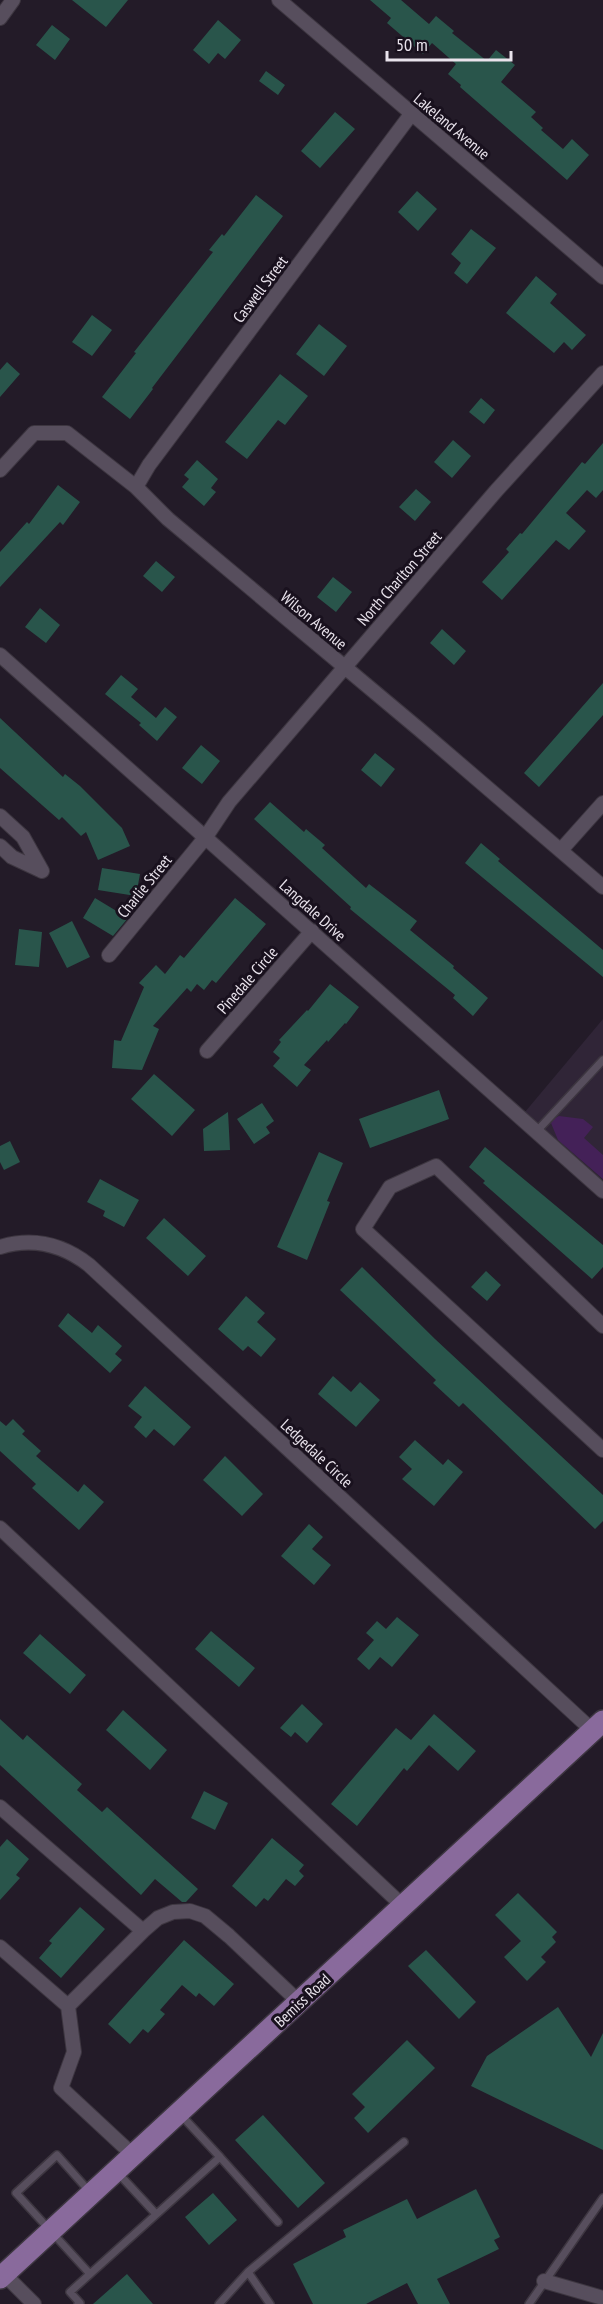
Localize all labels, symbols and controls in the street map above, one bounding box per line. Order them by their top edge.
scale bar [387,24,512,62]
text: 50 m [396,33,428,56]
street label: Lakeland Avenue [410,88,494,164]
street label: Caswell Street [228,251,292,326]
street label: North Charlton Street [353,526,446,629]
street label: Wilson Avenue [277,586,351,654]
street label: Charlie Street [112,850,176,922]
street label: Langdale Drive [276,875,350,945]
street label: Pinedale Circle [212,942,282,1018]
street label: Ledgedale Circle [277,1415,357,1491]
street label: Bemiss Road [270,1969,334,2031]

